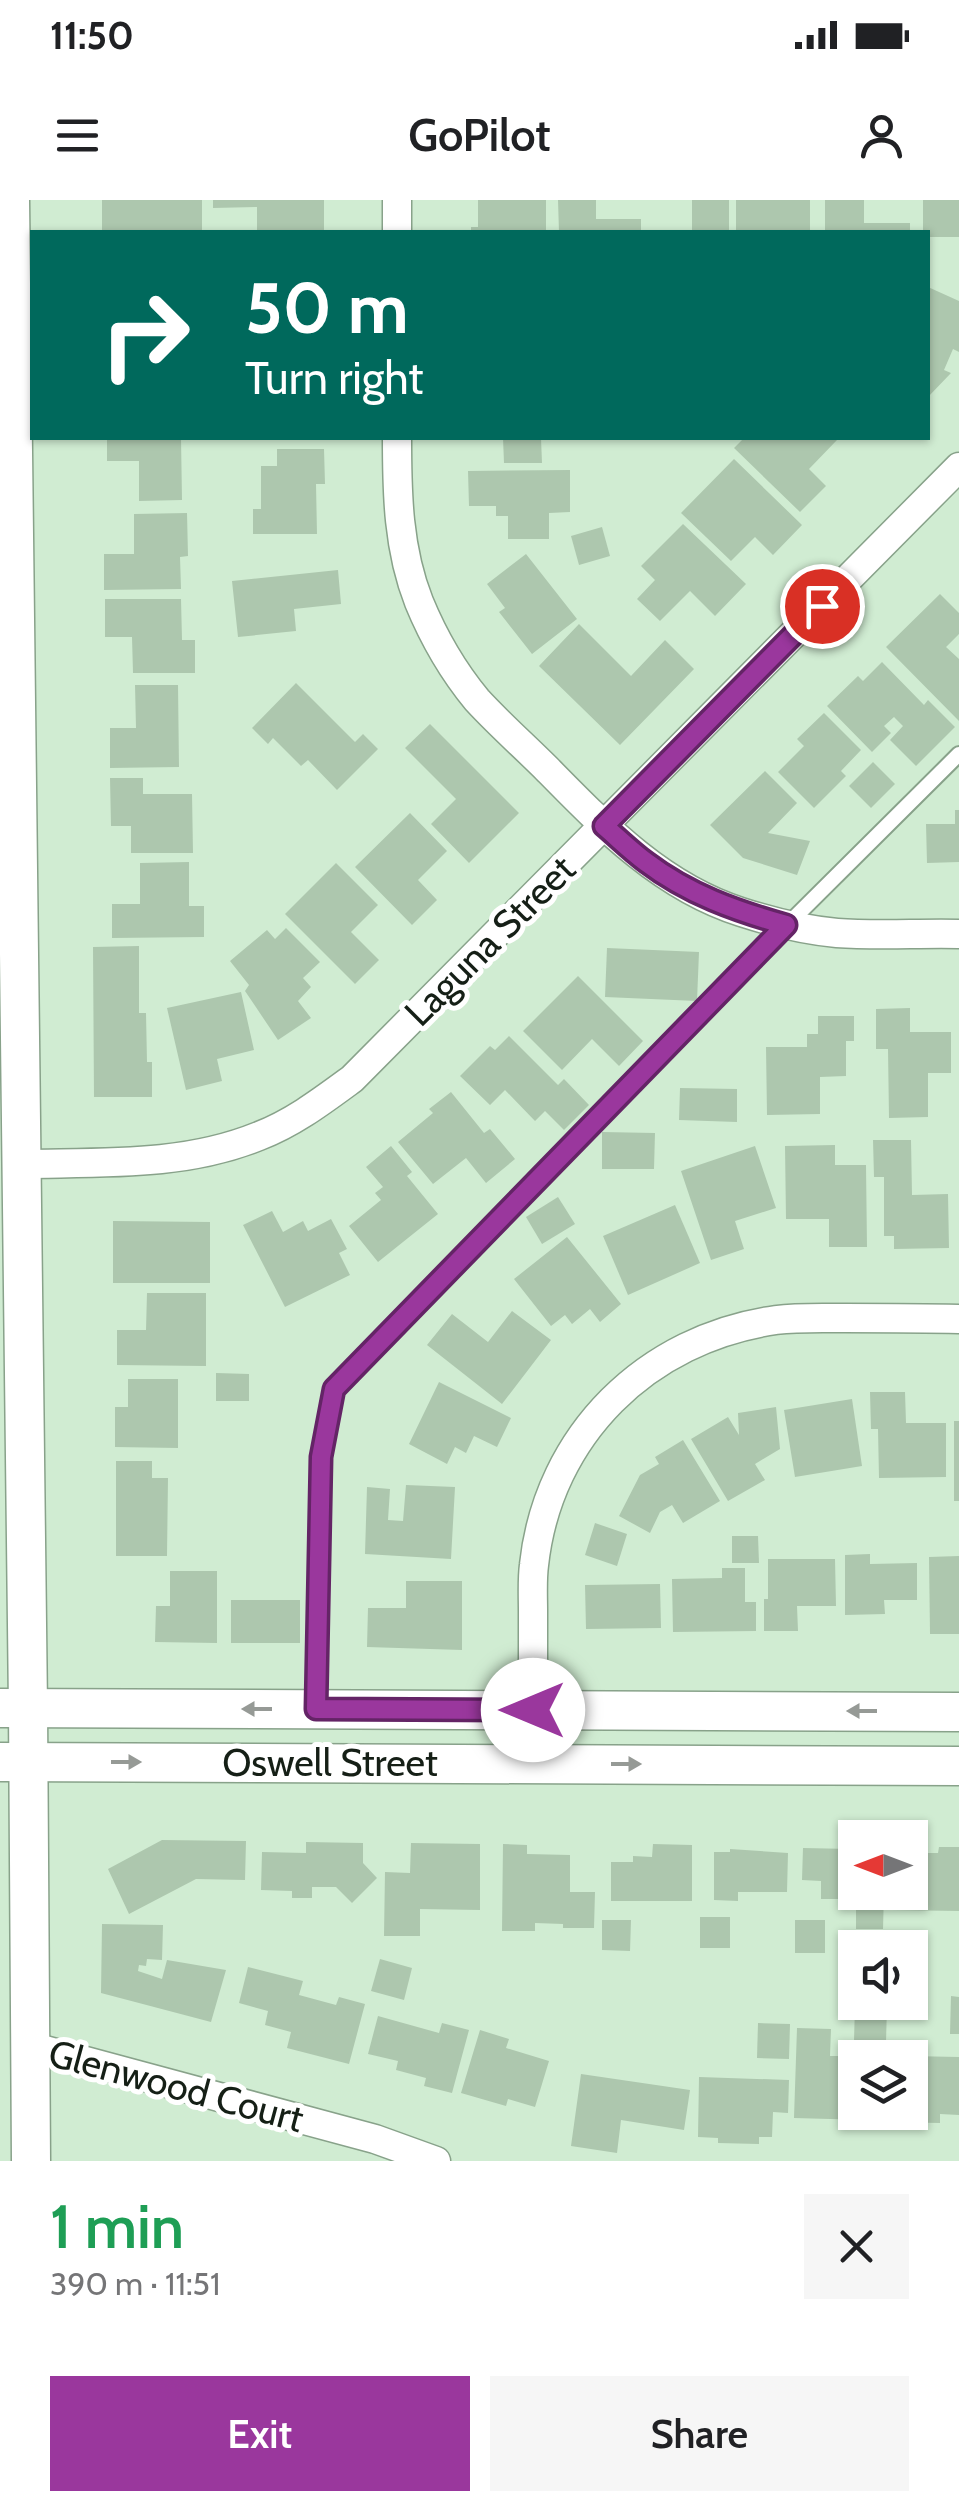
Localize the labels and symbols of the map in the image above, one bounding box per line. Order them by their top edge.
pin [780,564,865,649]
street label: Laguna Street [395,845,585,1036]
position arrow [481,1658,585,1762]
one-way arrow [240,1701,272,1717]
one-way arrow [845,1703,877,1719]
street label: Oswell Street [222,1739,438,1786]
one-way arrow [110,1754,142,1770]
one-way arrow [610,1756,642,1772]
north arrow [838,1820,928,1910]
street label: Glenwood Court [44,2029,309,2142]

